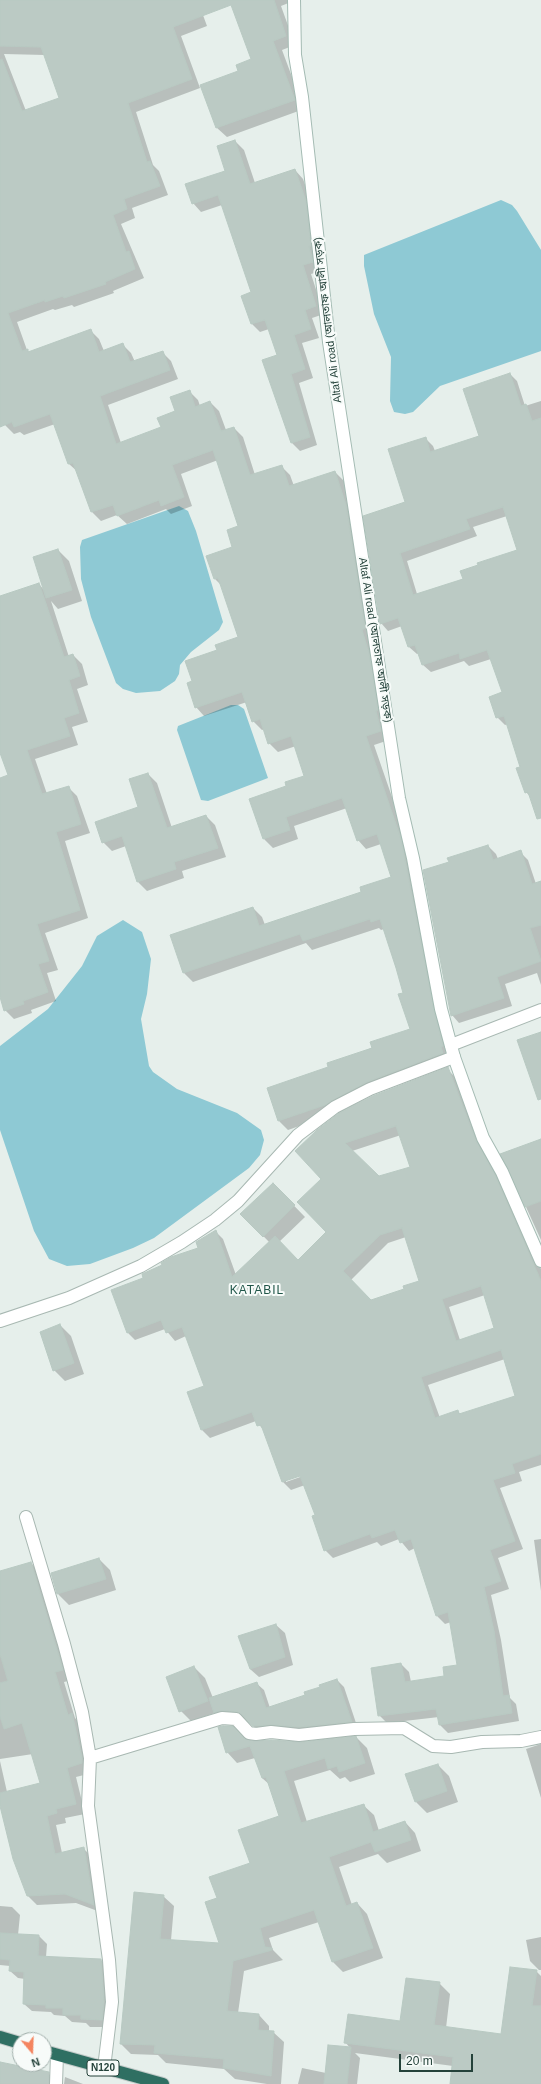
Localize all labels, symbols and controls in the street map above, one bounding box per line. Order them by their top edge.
street label: Altaf Ali road (আলতাফ আলী সড়ক) [311,236,345,404]
street label: Altaf Ali road (আলতাফ আলী সড়ক) [355,557,395,723]
district label: KATABIL [230,1284,284,1298]
north arrow [12,2032,52,2072]
scale bar [401,2046,475,2072]
text: 20 m [406,2054,433,2068]
text: N [30,2055,41,2069]
road number: N120 [87,2060,119,2076]

